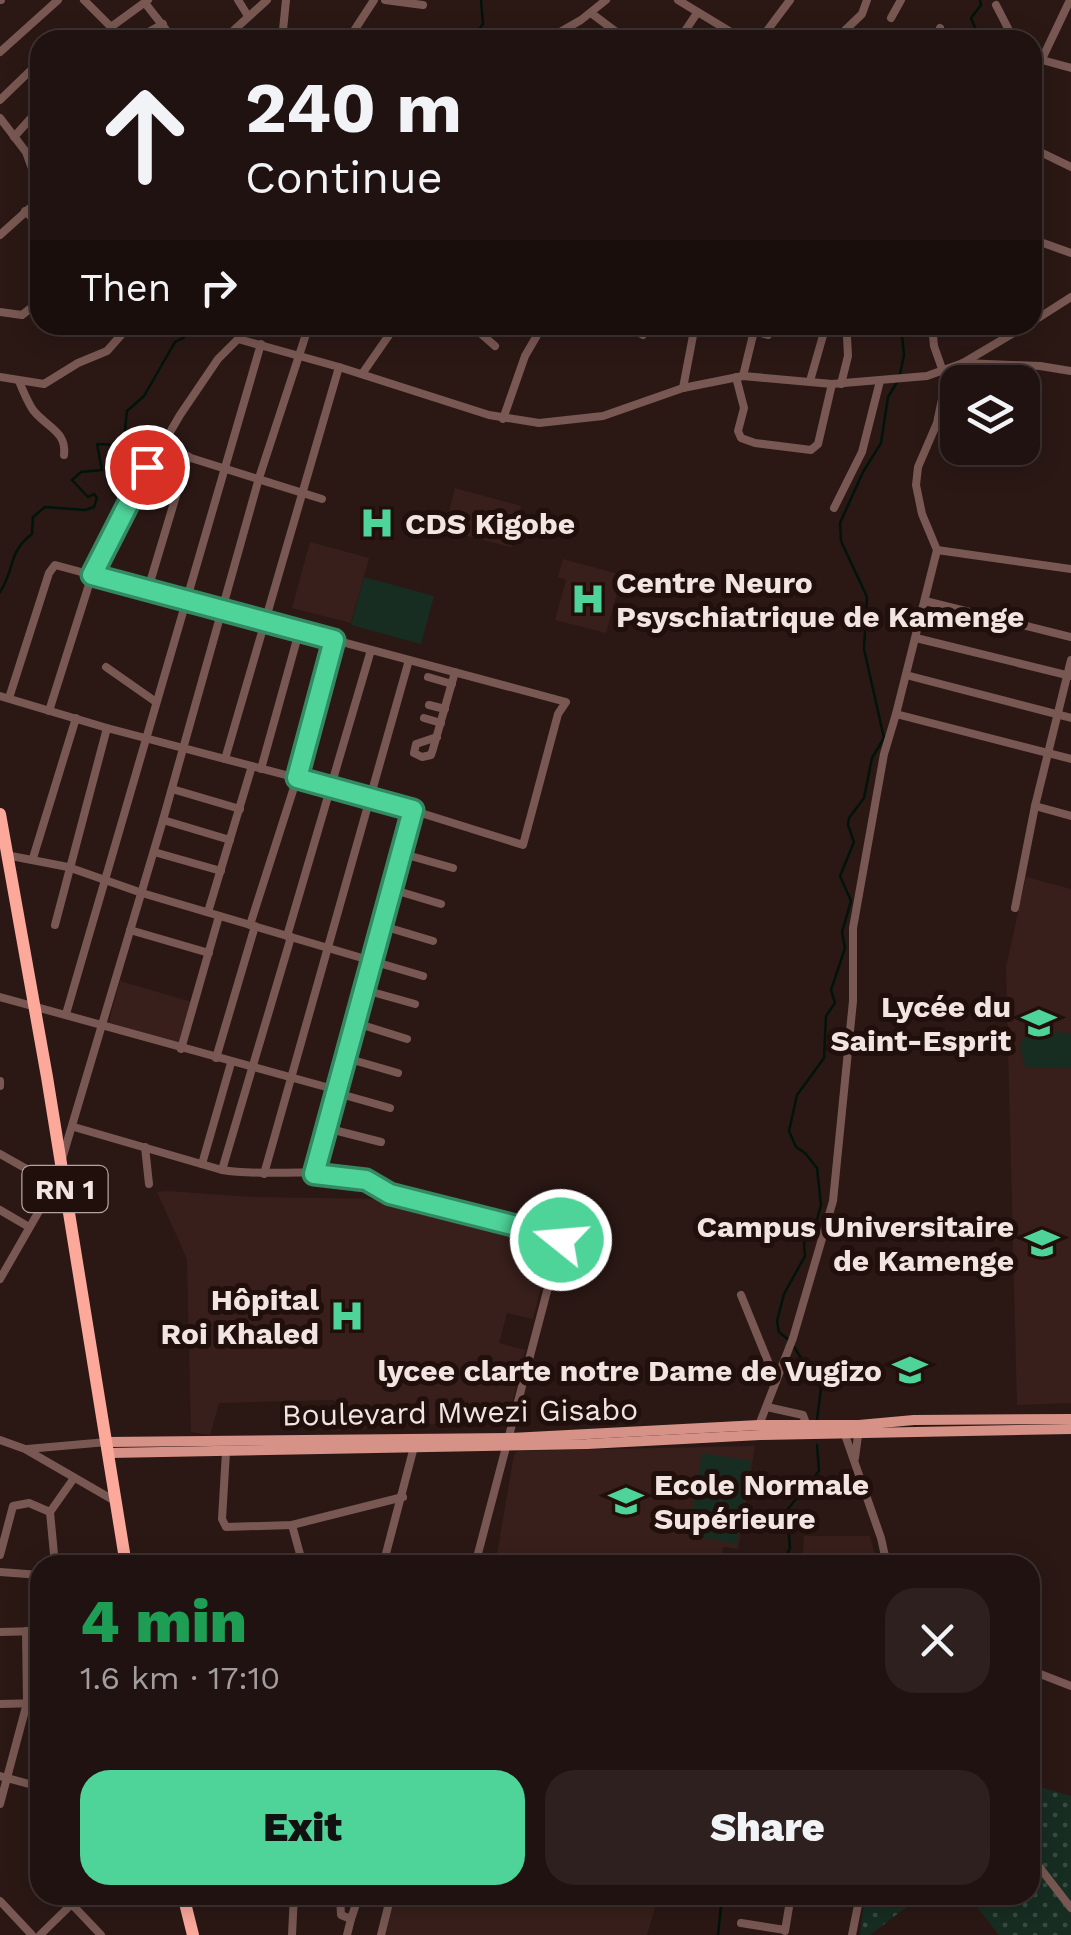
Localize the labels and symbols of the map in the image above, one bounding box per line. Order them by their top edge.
pin [105,425,190,510]
hospital icon: CDS Kigobe [358,504,396,542]
place label: CDS Kigobe [405,506,575,541]
place label: Centre Neuro Psyschiatrique de Kamenge [616,565,1024,634]
hospital icon: Centre Neuro Psyschiatrique de Kamenge [569,580,607,618]
place label: Lycée du Saint-Esprit [830,989,1011,1058]
school or university icon: Lycée du Saint-Esprit [1020,1004,1058,1042]
road number: RN 1 [22,1166,108,1212]
position arrow [509,1188,613,1292]
place label: Campus Universitaire de Kamenge [697,1209,1014,1278]
school or university icon: Campus Universitaire de Kamenge [1023,1224,1061,1262]
place label: Hôpital Roi Khaled [161,1282,319,1351]
hospital icon: Hôpital Roi Khaled [328,1297,366,1335]
school or university icon: lycee clarte notre Dame de Vugizo [891,1351,929,1389]
place label: lycee clarte notre Dame de Vugizo [377,1353,882,1388]
street label: Boulevard Mwezi Gisabo [282,1391,638,1433]
place label: Ecole Normale Supérieure [654,1467,869,1536]
school or university icon: Ecole Normale Supérieure [607,1482,645,1520]

